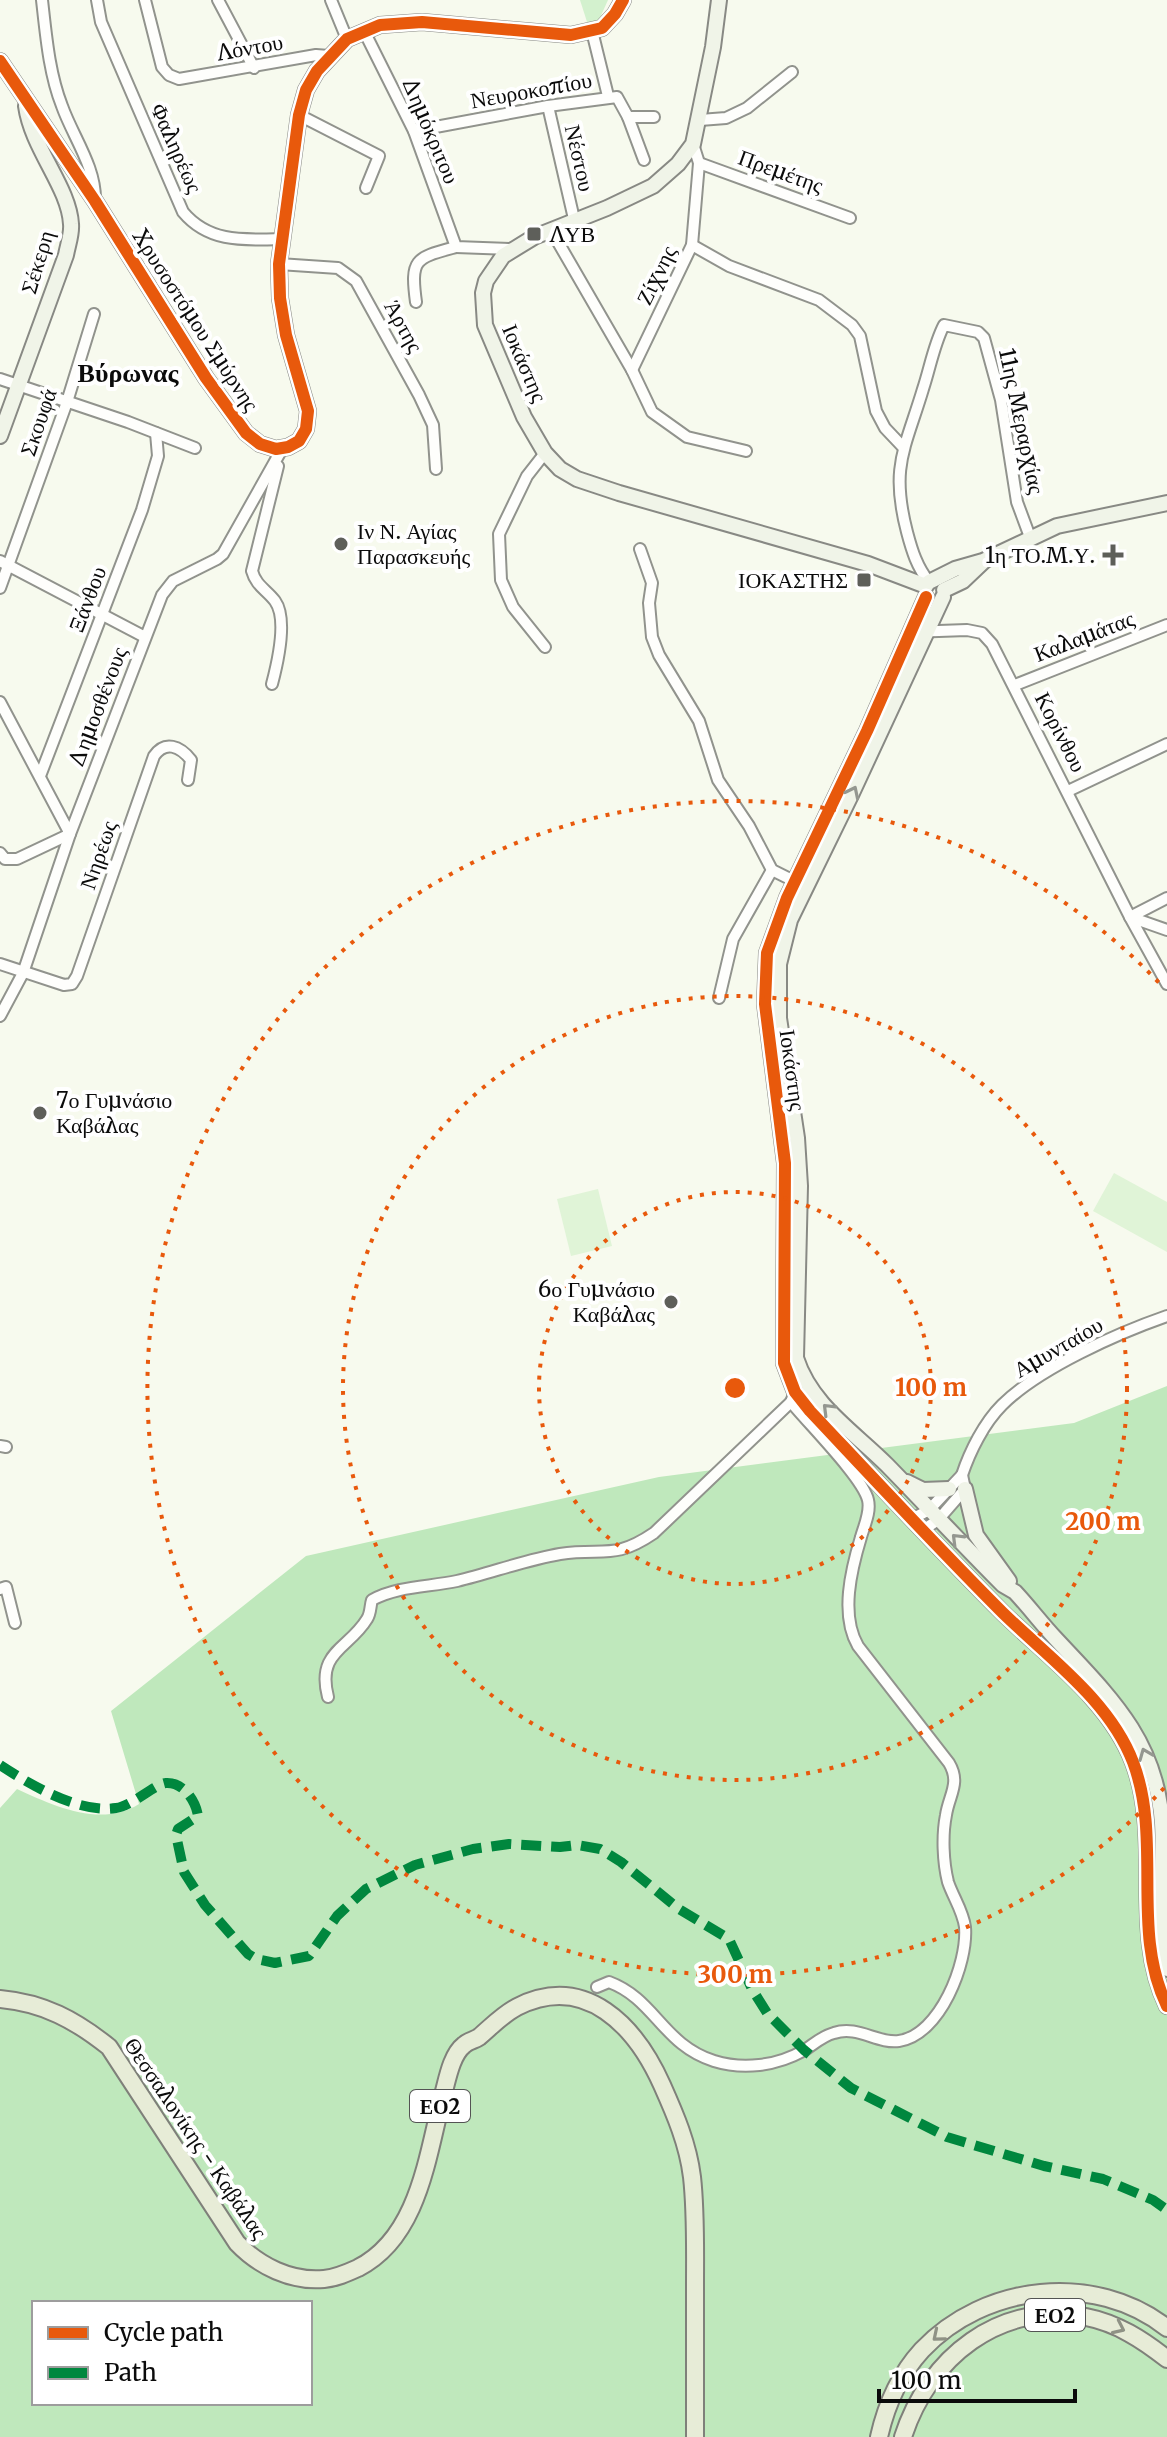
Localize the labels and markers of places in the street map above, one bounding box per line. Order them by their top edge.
place label: ΛΥΒ [549,220,595,248]
marker: ΛΥΒ [525,225,543,243]
place label: Ιν Ν. Αγίας Παρασκευής [357,517,471,570]
marker: Ιν Ν. Αγίας Παρασκευής [332,535,350,553]
place label: 1η ΤΟ.Μ.Υ. [985,541,1095,569]
marker: 1η ΤΟ.Μ.Υ. [1102,544,1124,566]
place label: ΙΟΚΑΣΤΗΣ [738,566,848,594]
marker: ΙΟΚΑΣΤΗΣ [855,571,873,589]
place label: 7ο Γυμνάσιο Καβάλας [56,1086,172,1139]
marker: 7ο Γυμνάσιο Καβάλας [31,1104,49,1122]
place label: 6ο Γυμνάσιο Καβάλας [538,1275,655,1328]
marker: 6ο Γυμνάσιο Καβάλας [662,1293,680,1311]
centre of rings [721,1374,749,1402]

